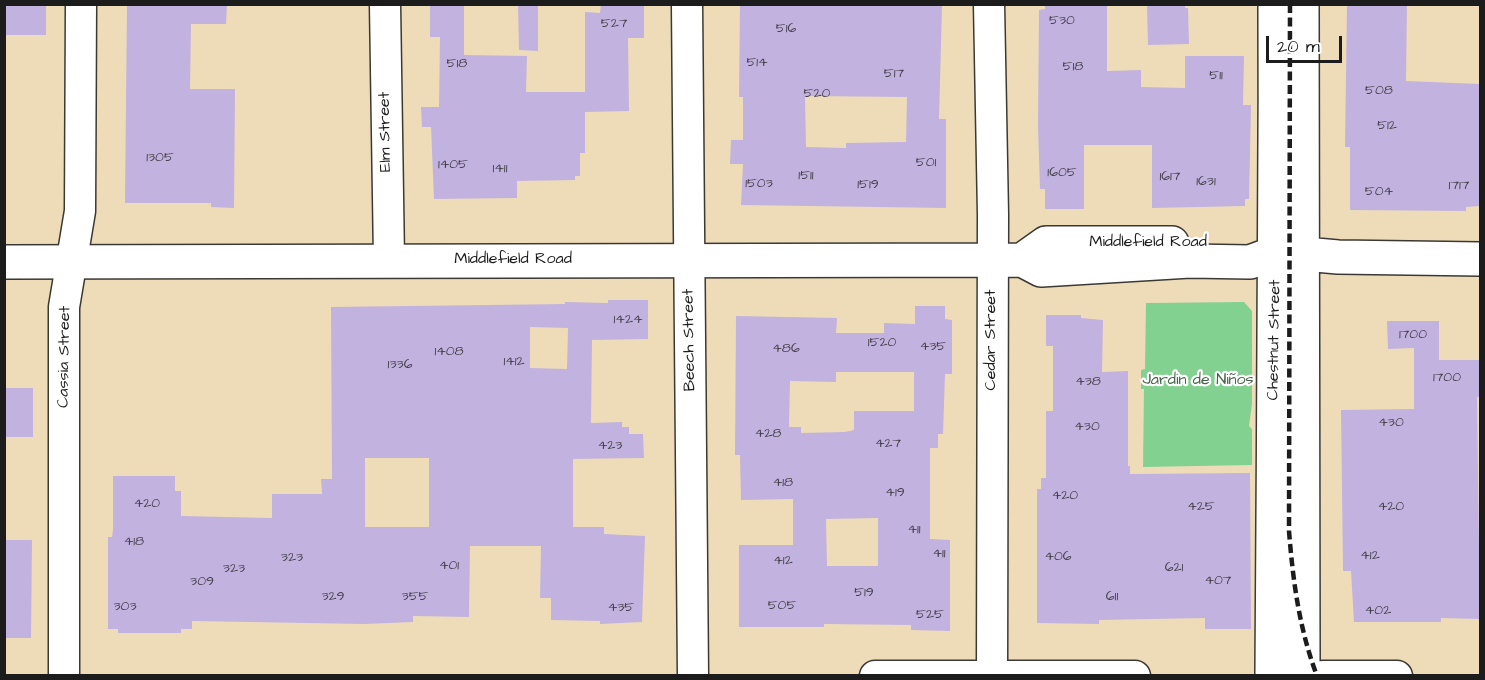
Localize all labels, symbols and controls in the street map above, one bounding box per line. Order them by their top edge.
house number: 530 [1049,13,1075,29]
house number: 527 [601,16,627,32]
house number: 516 [776,21,796,37]
scale bar [1269,24,1346,62]
text: 20 m [1277,34,1320,59]
house number: 514 [746,55,768,71]
house number: 518 [447,56,467,72]
house number: 518 [1063,59,1083,75]
house number: 517 [884,66,904,82]
house number: 511 [1209,68,1223,84]
house number: 508 [1365,83,1393,99]
house number: 520 [804,86,830,102]
street label: Elm Street [376,92,396,172]
house number: 512 [1377,118,1397,134]
house number: 1305 [146,150,174,166]
house number: 501 [916,155,936,171]
house number: 1405 [438,157,468,173]
house number: 1411 [493,161,507,177]
house number: 1605 [1047,165,1077,181]
house number: 1511 [798,168,814,184]
house number: 1617 [1160,169,1180,185]
house number: 1631 [1196,174,1216,190]
house number: 1503 [745,176,773,192]
house number: 1519 [857,177,879,193]
house number: 1717 [1449,178,1469,194]
house number: 504 [1365,184,1393,200]
street label: Middlefield Road [1089,233,1207,253]
street label: Middlefield Road [454,250,572,270]
street label: Chestnut Street [1264,279,1286,401]
street label: Beech Street [680,289,700,391]
street label: Cedar Street [982,290,1002,390]
street label: Cassia Street [55,306,75,408]
house number: 1424 [614,312,642,328]
house number: 1700 [1399,327,1427,343]
house number: 1520 [868,335,896,351]
house number: 435 [920,339,946,355]
house number: 486 [772,341,800,357]
house number: 1408 [434,344,464,360]
house number: 1412 [503,354,525,370]
house number: 1336 [388,357,412,373]
house number: 1700 [1433,370,1461,386]
park label: Jardin de Niños [1142,371,1254,391]
house number: 438 [1075,374,1101,390]
house number: 430 [1378,415,1404,431]
house number: 430 [1074,419,1100,435]
house number: 428 [755,426,781,442]
house number: 427 [875,436,901,452]
house number: 423 [598,438,622,454]
house number: 418 [773,475,793,491]
house number: 419 [885,485,905,501]
house number: 420 [1052,488,1078,504]
house number: 420 [134,496,160,512]
house number: 425 [1187,499,1215,515]
house number: 420 [1378,499,1404,515]
house number: 411 [907,522,921,538]
house number: 418 [124,534,144,550]
house number: 411 [932,546,946,562]
house number: 412 [1360,548,1380,564]
house number: 406 [1044,549,1072,565]
house number: 323 [281,550,303,566]
house number: 412 [773,553,793,569]
house number: 401 [439,558,459,574]
house number: 621 [1165,560,1183,576]
house number: 323 [223,561,245,577]
house number: 407 [1205,573,1231,589]
house number: 309 [190,574,214,590]
house number: 519 [854,585,874,601]
house number: 329 [321,589,345,605]
house number: 355 [402,589,428,605]
house number: 611 [1106,589,1118,605]
house number: 505 [768,598,796,614]
house number: 303 [113,599,137,615]
house number: 435 [608,600,634,616]
house number: 402 [1365,603,1391,619]
house number: 525 [916,607,944,623]

